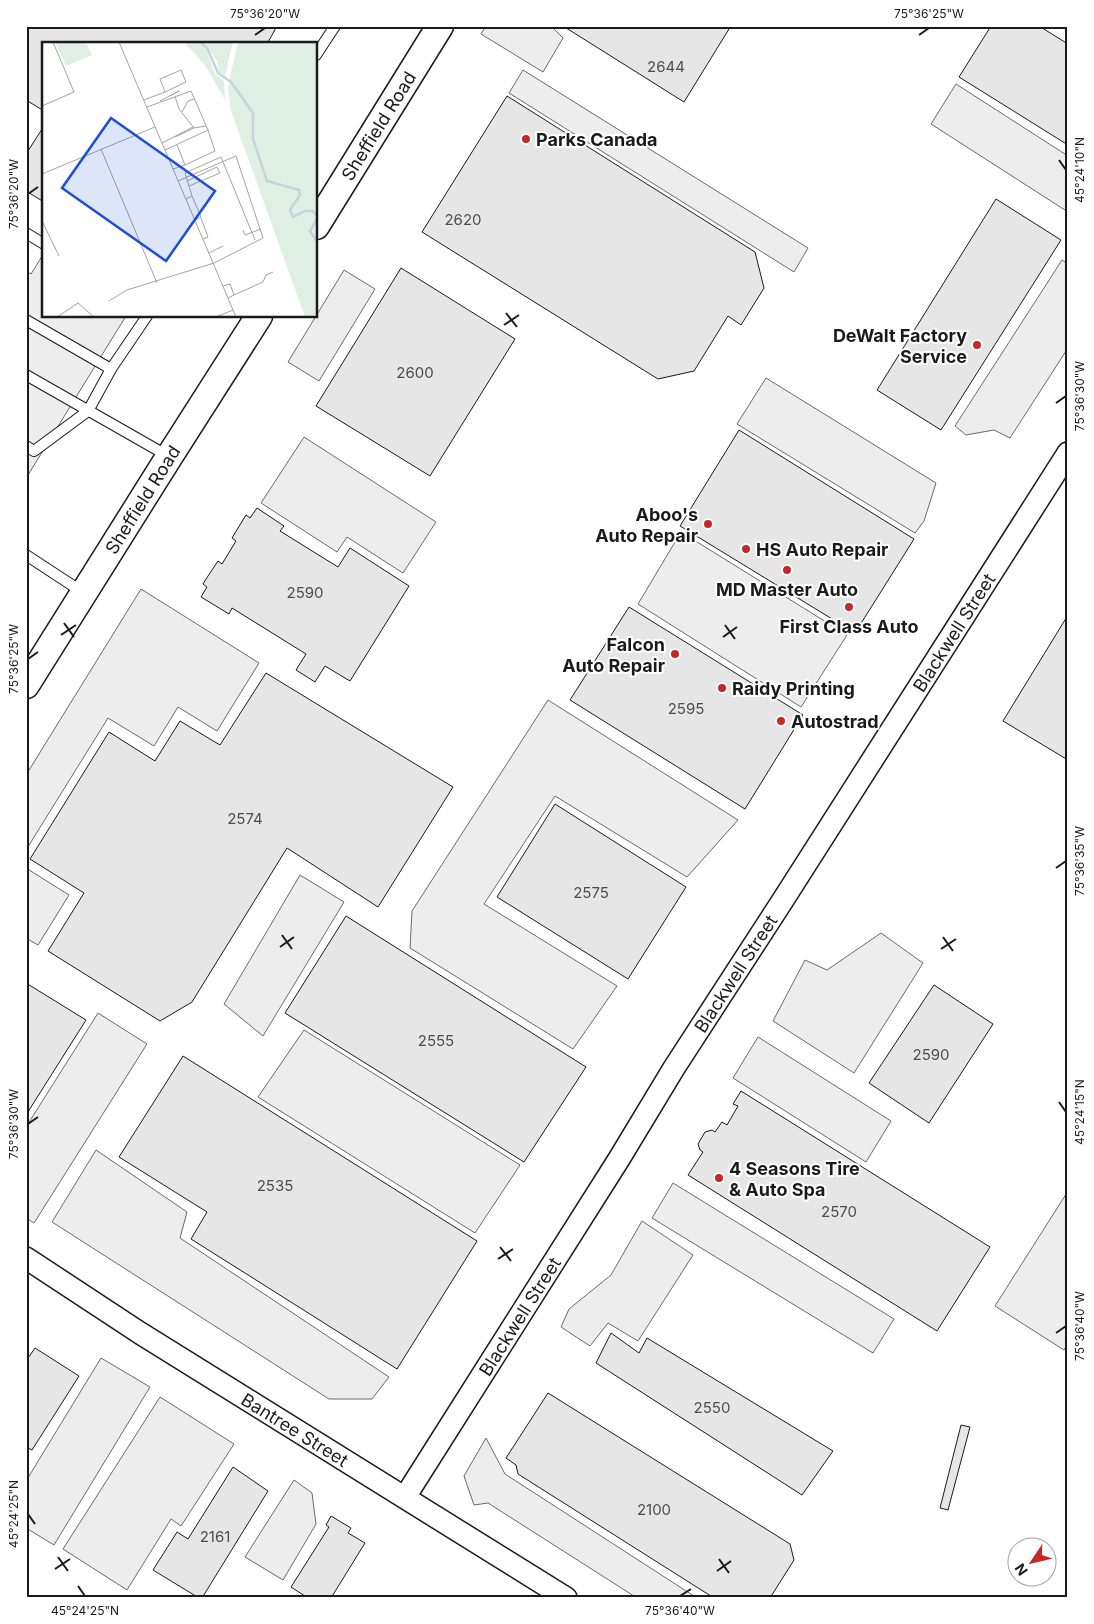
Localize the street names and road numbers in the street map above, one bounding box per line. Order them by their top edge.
street label: Sheffield Road [337,67,420,184]
street label: Sheffield Road [100,441,184,558]
street label: Blackwell Street [908,569,999,695]
street label: Blackwell Street [689,911,781,1036]
street label: Blackwell Street [474,1253,565,1379]
street label: Bantree Street [238,1388,352,1471]

